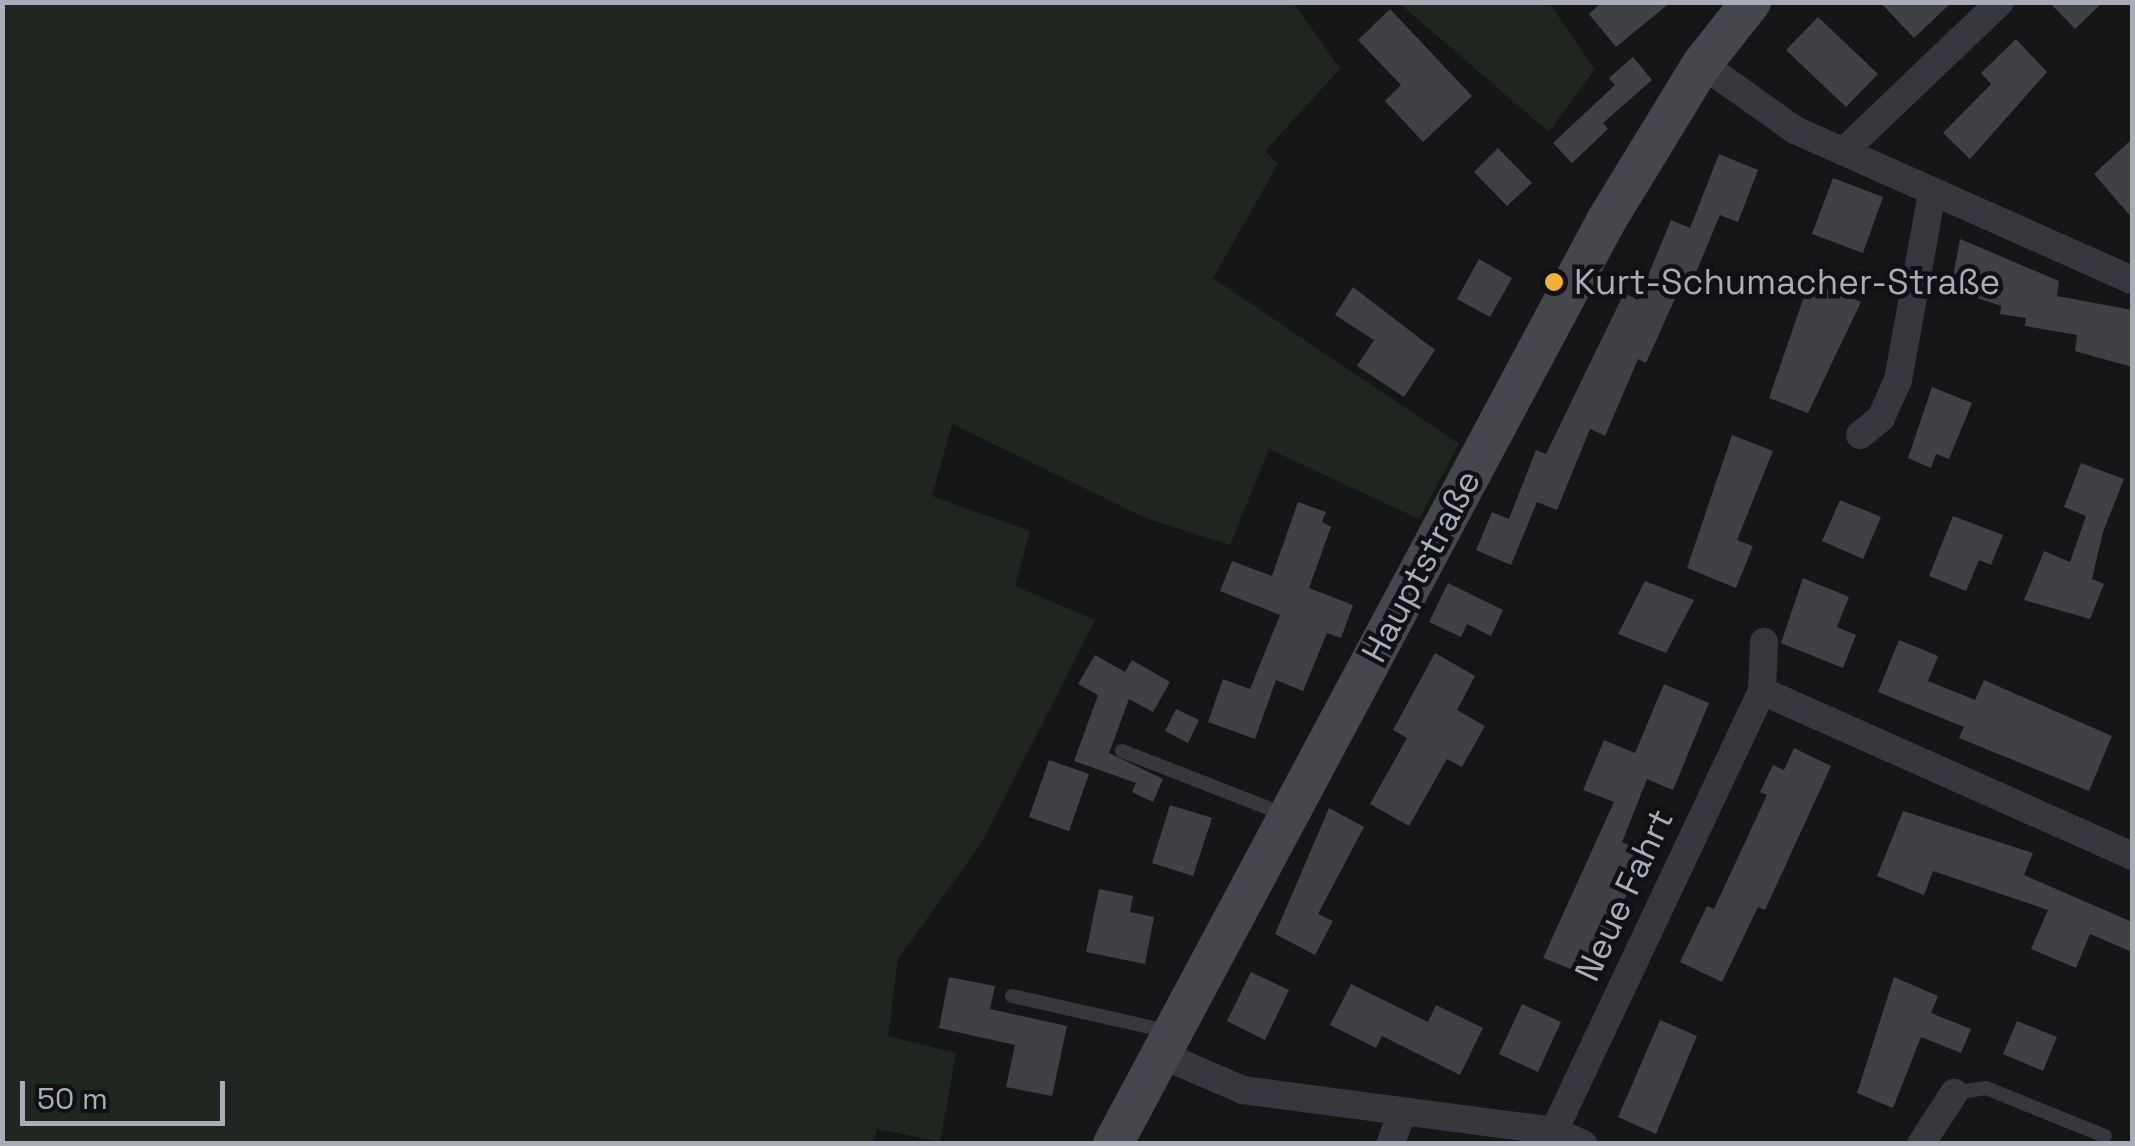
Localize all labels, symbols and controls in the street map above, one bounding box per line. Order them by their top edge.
place label: Kurt-Schumacher-Straße [1574,261,2000,303]
marker: Kurt-Schumacher-Straße [1543,271,1565,293]
street label: Hauptstraße [1353,463,1489,669]
street label: Neue Fahrt [1566,802,1682,988]
scale bar [25,1061,230,1123]
text: 50 m [37,1079,108,1118]

